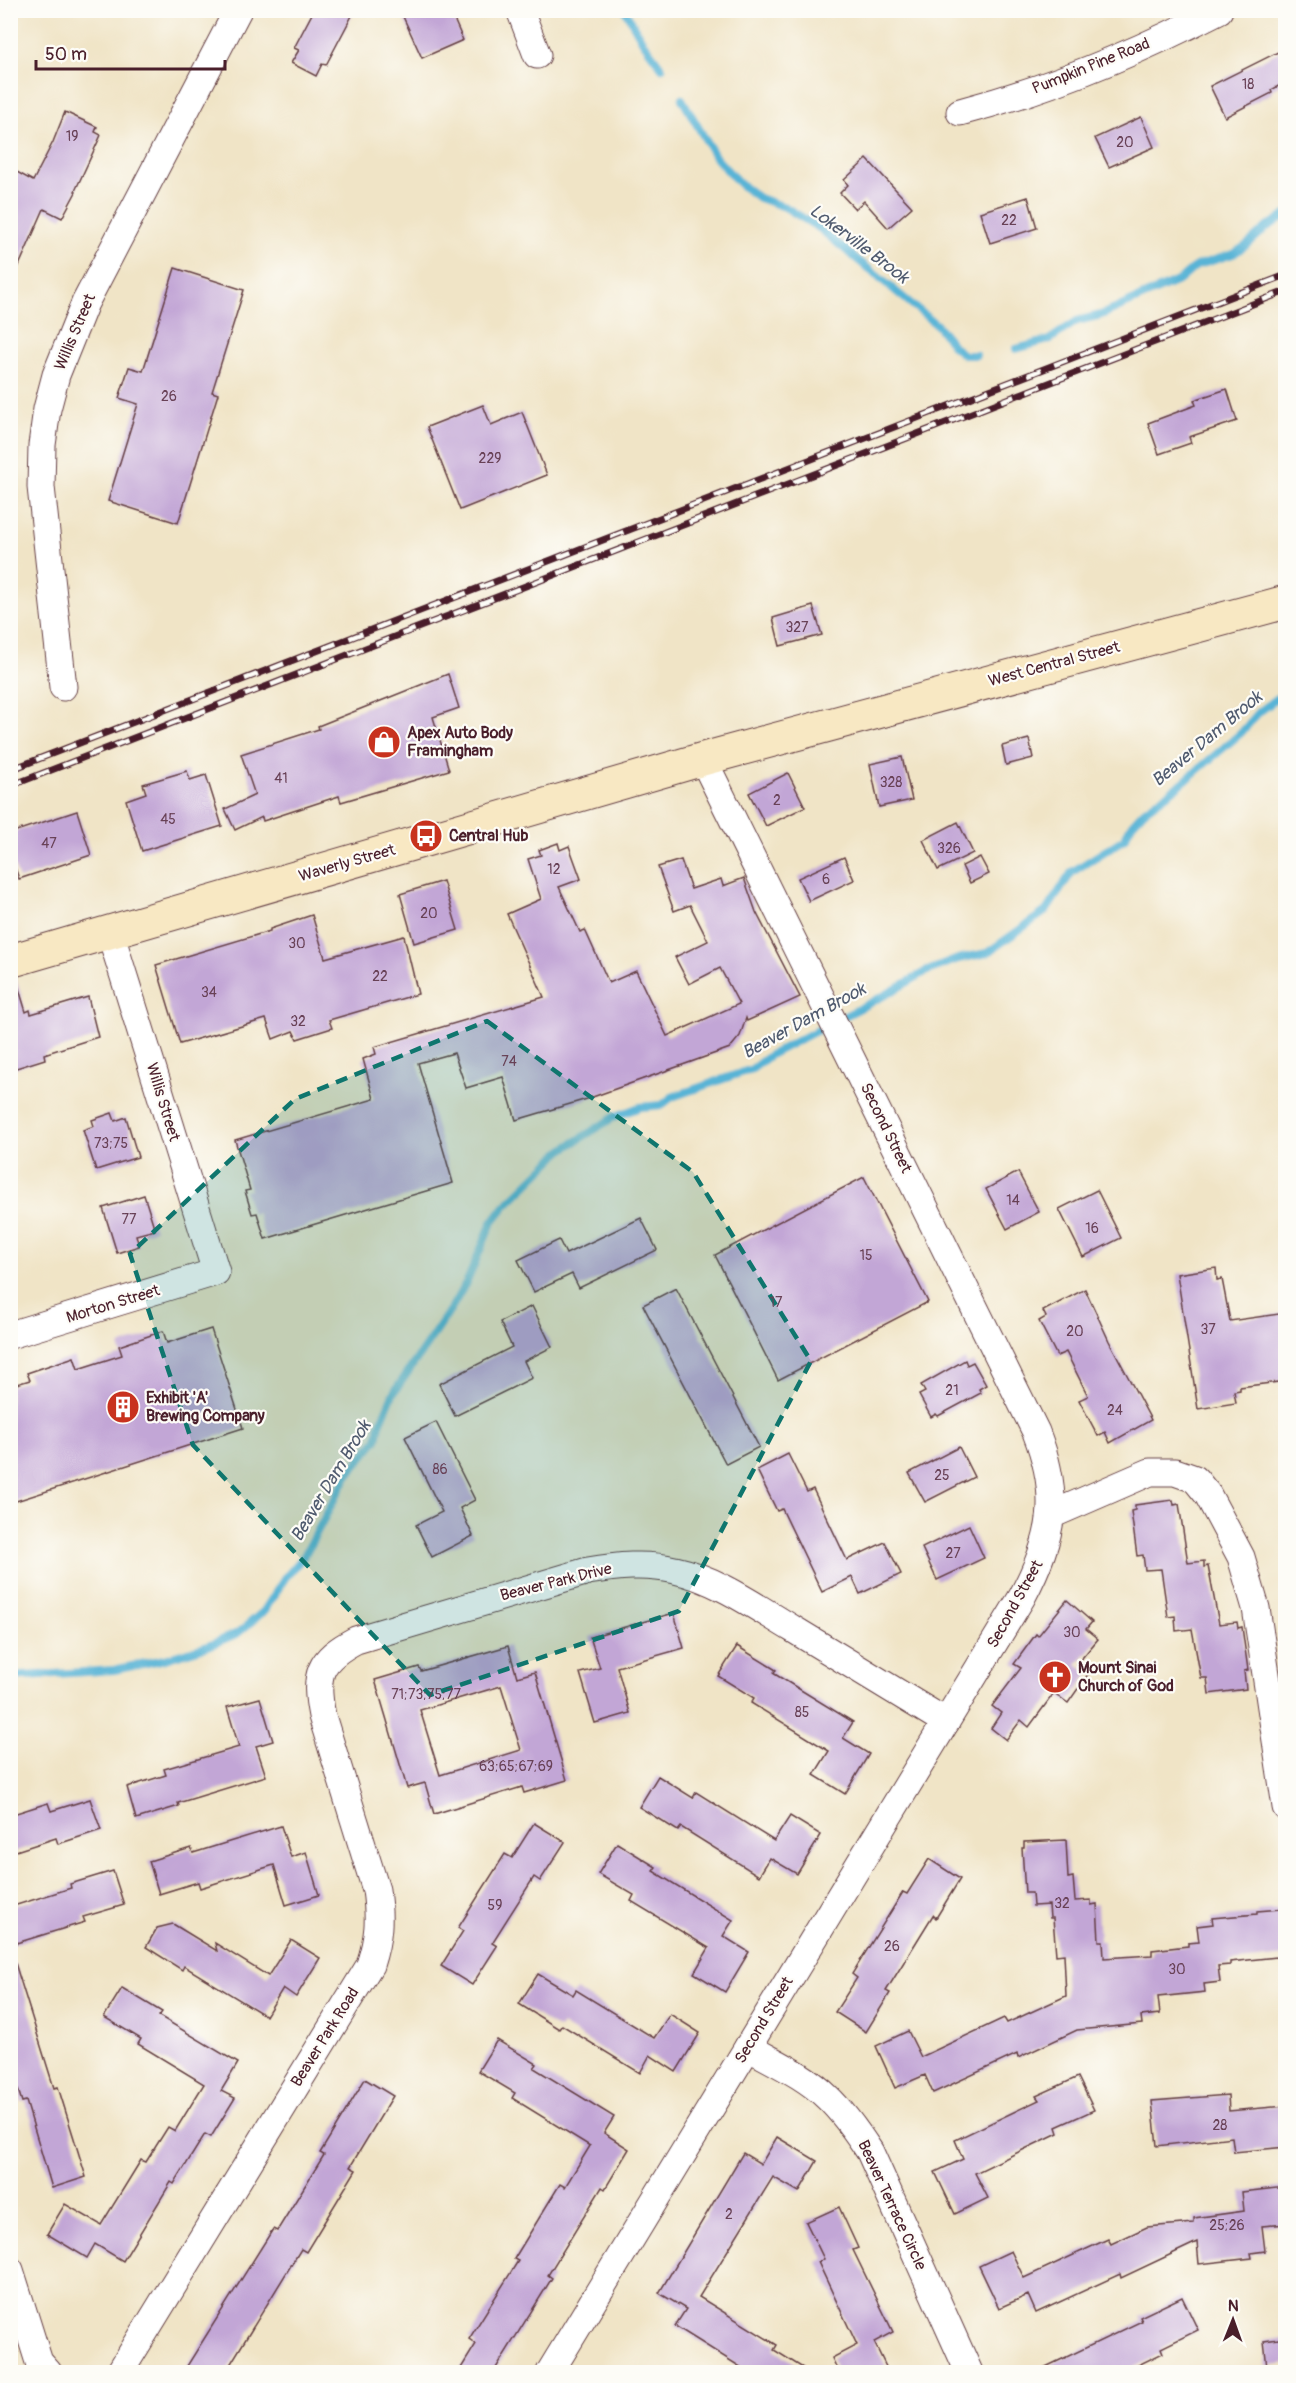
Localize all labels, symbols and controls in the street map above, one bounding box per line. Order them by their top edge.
scale bar [36,33,225,71]
street label: Pumpkin Pine Road [1029,33,1153,99]
text: 50 m [45,43,87,66]
house number: 18 [1242,76,1254,93]
house number: 19 [66,128,78,145]
house number: 20 [1116,134,1134,151]
water label: Lokerville Brook [805,199,914,290]
house number: 22 [1001,212,1017,229]
street label: Willis Street [50,290,100,373]
house number: 26 [161,388,177,405]
house number: 229 [479,450,501,467]
house number: 327 [785,619,809,636]
street label: West Central Street [986,637,1122,691]
water label: Beaver Dam Brook [1147,685,1268,792]
place label: Apex Auto Body Framingham [407,723,513,761]
shop icon: Apex Auto Body Framingham [366,724,402,760]
house number: 41 [274,770,288,787]
house number: 328 [880,774,902,791]
house number: 2 [773,792,781,809]
house number: 45 [160,811,176,828]
bus stop icon: Central Hub [408,818,444,854]
place label: Central Hub [449,826,528,846]
house number: 47 [41,835,57,852]
street label: Waverly Street [296,840,398,886]
house number: 326 [937,840,961,857]
house number: 12 [547,861,561,878]
house number: 6 [822,871,830,888]
house number: 20 [420,905,438,922]
house number: 30 [288,935,306,952]
house number: 22 [372,968,388,985]
water label: Beaver Dam Brook [738,977,871,1064]
house number: 34 [201,984,217,1001]
house number: 32 [290,1013,306,1030]
house number: 74 [501,1053,517,1070]
street label: Willis Street [142,1060,185,1144]
street label: Second Street [856,1080,917,1177]
house number: 73;75 [94,1135,128,1152]
house number: 14 [1006,1192,1020,1209]
house number: 77 [122,1211,137,1228]
house number: 16 [1085,1220,1099,1237]
house number: 15 [859,1247,873,1264]
street label: Morton Street [64,1280,163,1328]
house number: 17 [770,1294,783,1311]
house number: 37 [1200,1321,1216,1338]
house number: 20 [1066,1323,1084,1340]
house number: 21 [945,1382,959,1399]
place label: Exhibit 'A' Brewing Company [146,1388,265,1426]
building icon: Exhibit 'A' Brewing Company [105,1389,141,1425]
house number: 24 [1107,1402,1123,1419]
water label: Beaver Dam Brook [286,1415,377,1546]
house number: 86 [432,1461,448,1478]
house number: 25 [934,1467,950,1484]
house number: 27 [945,1545,961,1562]
street label: Second Street [983,1556,1048,1652]
street label: Beaver Park Drive [498,1558,614,1606]
house number: 30 [1063,1624,1081,1641]
place label: Mount Sinai Church of God [1078,1658,1174,1696]
church icon: Mount Sinai Church of God [1037,1659,1073,1695]
house number: 71;73;75;77 [391,1686,461,1703]
house number: 85 [795,1704,809,1721]
house number: 63;65;67;69 [479,1758,553,1775]
house number: 32 [1054,1895,1070,1912]
house number: 59 [488,1897,502,1914]
house number: 26 [884,1938,900,1955]
house number: 30 [1168,1961,1186,1978]
street label: Second Street [730,1973,798,2067]
street label: Beaver Park Road [287,1984,363,2090]
house number: 28 [1213,2117,1227,2134]
street label: Beaver Terrace Circle [853,2137,931,2273]
house number: 2 [725,2206,733,2223]
house number: 25;26 [1209,2217,1245,2234]
north arrow [1203,2290,1263,2350]
text: N [1228,2296,1239,2316]

